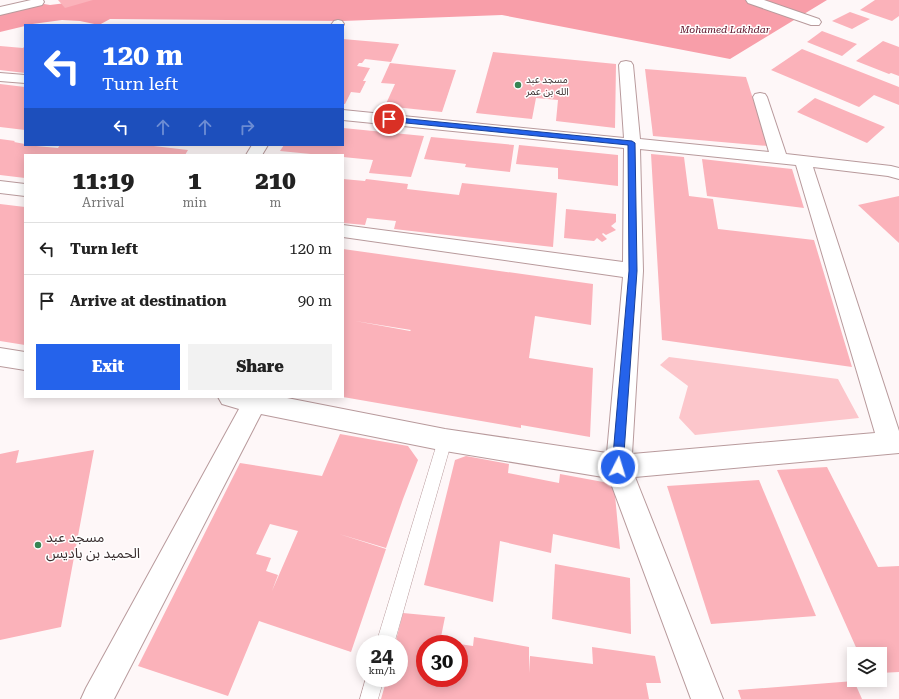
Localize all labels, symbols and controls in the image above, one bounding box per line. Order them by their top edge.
park label: Mohamed Lakhdar [679,24,771,35]
text: 120 m [102,39,183,72]
icon: left [36,40,88,92]
text: Turn left [102,73,178,94]
place label: مسجد عبد الله بن عمر [525,74,569,98]
marker: مسجد عبد الله بن عمر [513,80,523,90]
pin [372,102,406,136]
icon: arrive [378,108,400,130]
icon: left [110,116,132,138]
icon: ahead [152,116,174,138]
icon: ahead [194,116,216,138]
icon: right [236,116,258,138]
text: 11:19 [72,167,134,195]
text: 1 [188,167,201,195]
text: 210 [255,167,296,195]
text: Arrival [82,195,124,210]
text: min [182,195,207,210]
text: m [269,195,281,210]
icon: left [36,238,58,260]
text: Turn left [70,240,138,258]
text: 120 m [289,240,332,258]
icon: arrive [36,290,58,312]
text: Arrive at destination [70,292,226,310]
text: 90 m [298,292,332,310]
button: Exit [36,344,180,390]
button: Share [188,344,332,390]
position arrow [597,446,639,488]
place label: مسجد عبد الحميد بن باديس [46,529,140,562]
marker: مسجد عبد الحميد بن باديس [33,540,43,550]
speed limit sign: 30 [416,635,468,687]
text: 24 [371,644,393,668]
map controls [847,647,887,687]
button: layers [847,647,887,687]
text: km/h [369,665,395,676]

